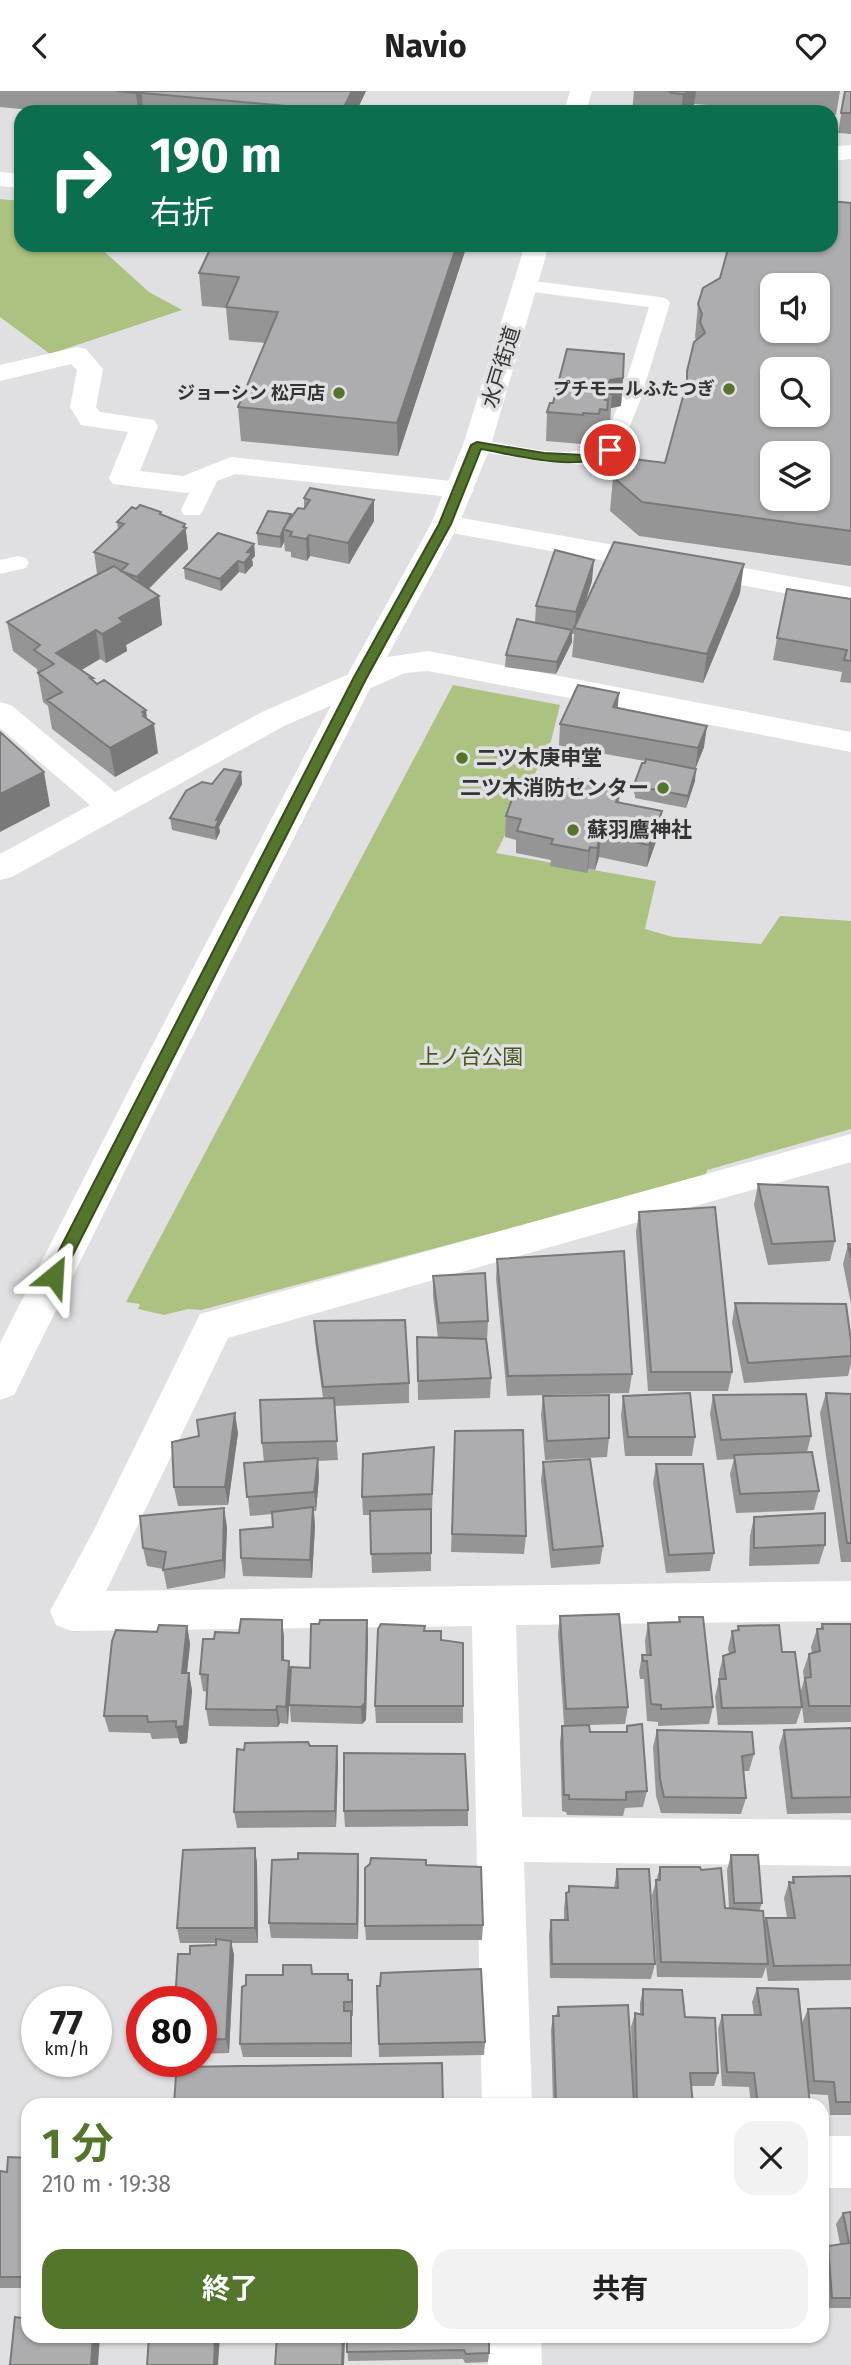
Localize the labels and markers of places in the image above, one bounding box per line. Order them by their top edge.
place label: プチモールふたつぎ [553,378,715,400]
marker: プチモールふたつぎ [721,381,737,397]
place label: ジョーシン 松戸店 [177,382,325,404]
marker: ジョーシン 松戸店 [331,385,347,401]
pin [580,420,640,480]
place label: 二ツ木庚申堂 [476,745,602,771]
marker: 二ツ木庚申堂 [454,750,470,766]
place label: 二ツ木消防センター [460,775,649,801]
marker: 二ツ木消防センター [655,780,671,796]
place label: 蘇羽鷹神社 [587,817,692,843]
marker: 蘇羽鷹神社 [565,822,581,838]

